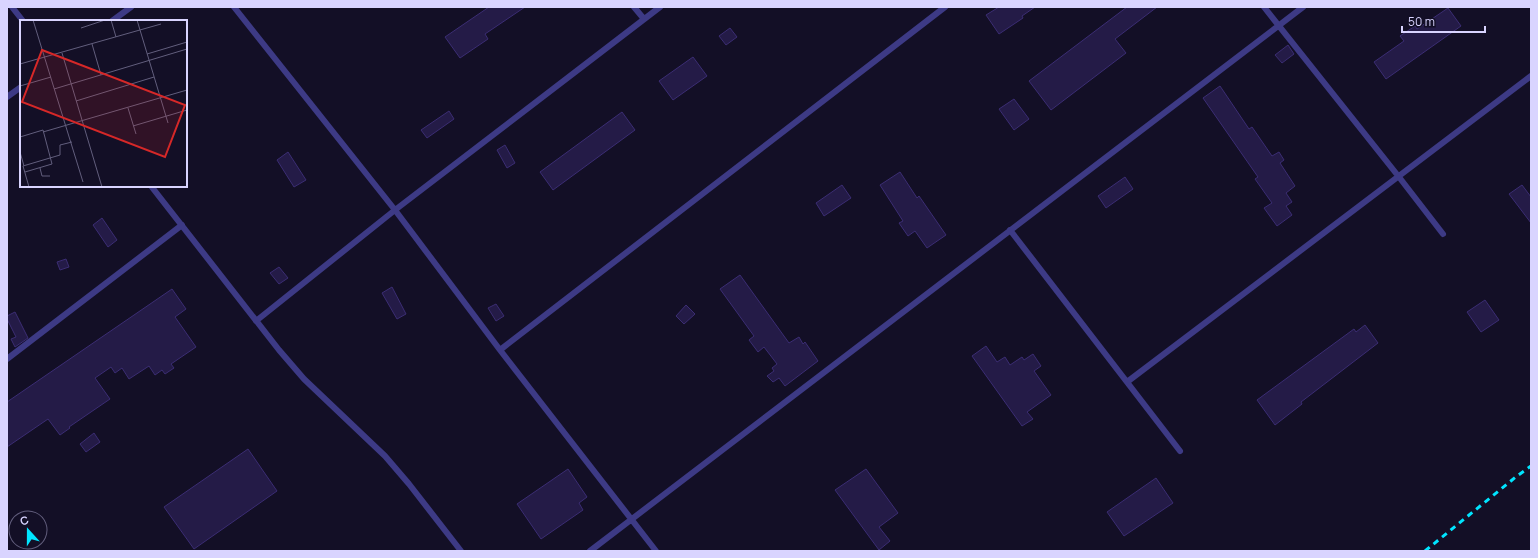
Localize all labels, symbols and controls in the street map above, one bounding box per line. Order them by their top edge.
scale bar [1402,8,1485,34]
text: 50 m [1408,13,1435,30]
inset map [20,20,187,187]
north arrow [8,510,48,550]
text: С [18,512,31,529]

